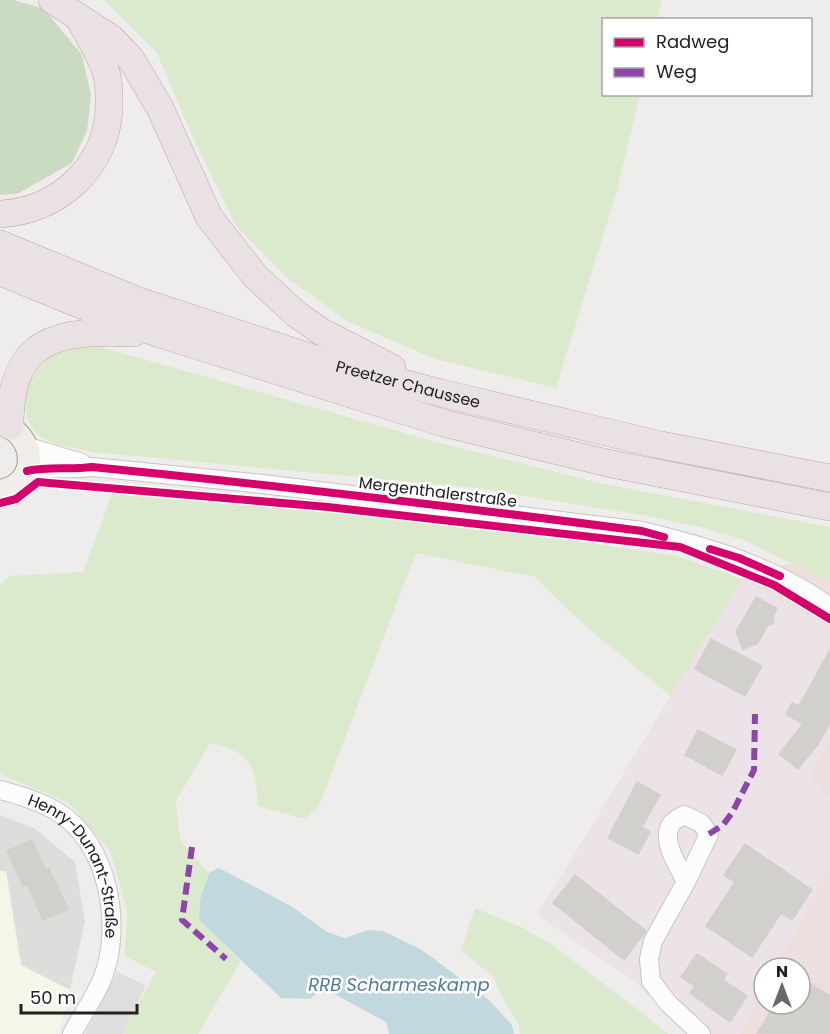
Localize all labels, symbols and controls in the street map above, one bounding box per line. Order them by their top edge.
legend [602,18,812,96]
text: Radweg [656,29,729,54]
text: Weg [656,59,697,84]
street label: Preetzer Chaussee [333,354,483,413]
street label: Mergenthalerstraße [358,471,518,513]
street label: Henry-Dunant-Straße [25,788,123,939]
north arrow [752,956,812,1016]
text: N [776,960,788,983]
water label: RRB Scharmeskamp [308,972,490,997]
scale bar [21,977,136,1015]
text: 50 m [30,985,76,1010]

